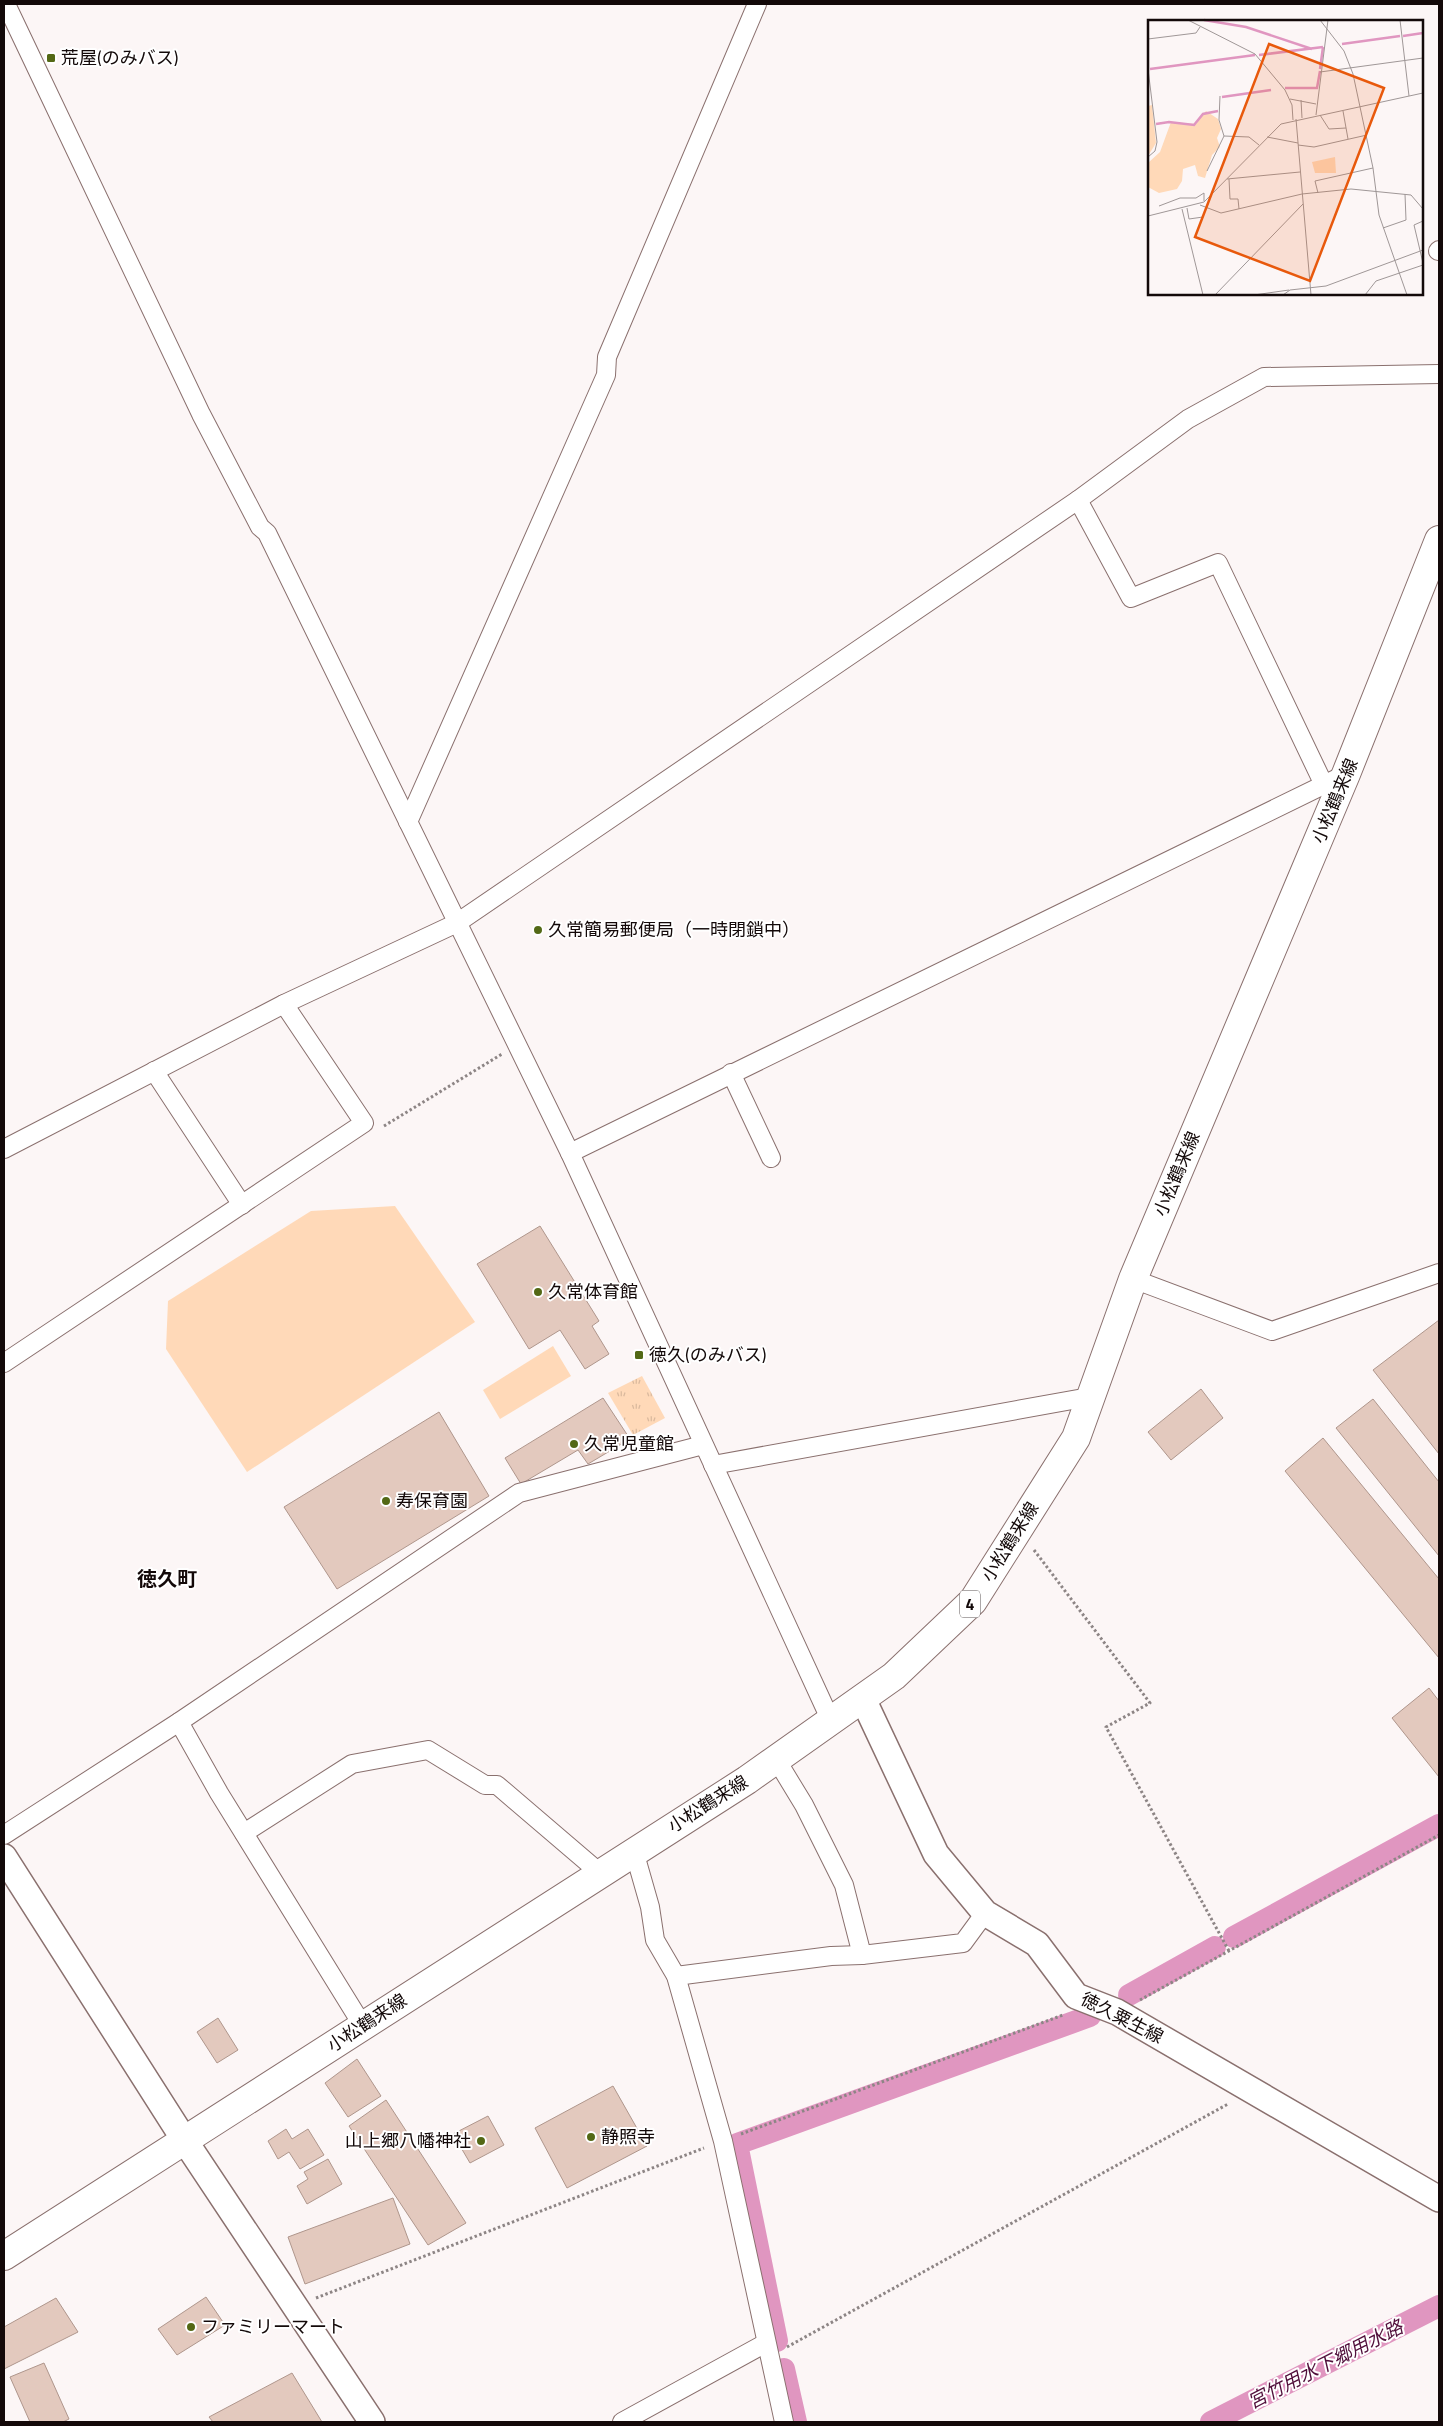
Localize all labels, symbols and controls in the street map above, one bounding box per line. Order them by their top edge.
inset map [1148,20,1423,295]
place label: 荒屋(のみバス) [61,44,179,71]
marker: 荒屋(のみバス) [45,52,57,64]
street label: 小松鶴来線 [1305,754,1365,848]
place label: 久常簡易郵便局（一時閉鎖中） [548,916,800,943]
marker: 久常簡易郵便局（一時閉鎖中） [532,924,544,936]
street label: 小松鶴来線 [1147,1127,1207,1221]
place label: 久常体育館 [548,1278,638,1305]
marker: 久常体育館 [532,1286,544,1298]
place label: 徳久(のみバス) [649,1341,767,1368]
marker: 徳久(のみバス) [633,1349,645,1361]
place label: 久常児童館 [584,1430,674,1457]
marker: 久常児童館 [568,1438,580,1450]
place label: 寿保育園 [396,1487,468,1514]
marker: 寿保育園 [380,1495,392,1507]
street label: 小松鶴来線 [974,1496,1045,1587]
district label: 徳久町 [137,1563,197,1594]
road number: 4 [960,1590,980,1618]
street label: 小松鶴来線 [662,1768,753,1839]
street label: 徳久粟生線 [1076,1985,1168,2050]
street label: 小松鶴来線 [322,1987,412,2058]
place label: 静照寺 [601,2123,655,2150]
place label: 山上郷八幡神社 [345,2127,471,2154]
marker: 静照寺 [585,2131,597,2143]
marker: 山上郷八幡神社 [475,2135,487,2147]
water label: 宮竹用水下郷用水路 [1242,2311,1409,2415]
place label: ファミリーマート [201,2313,345,2340]
marker: ファミリーマート [185,2321,197,2333]

